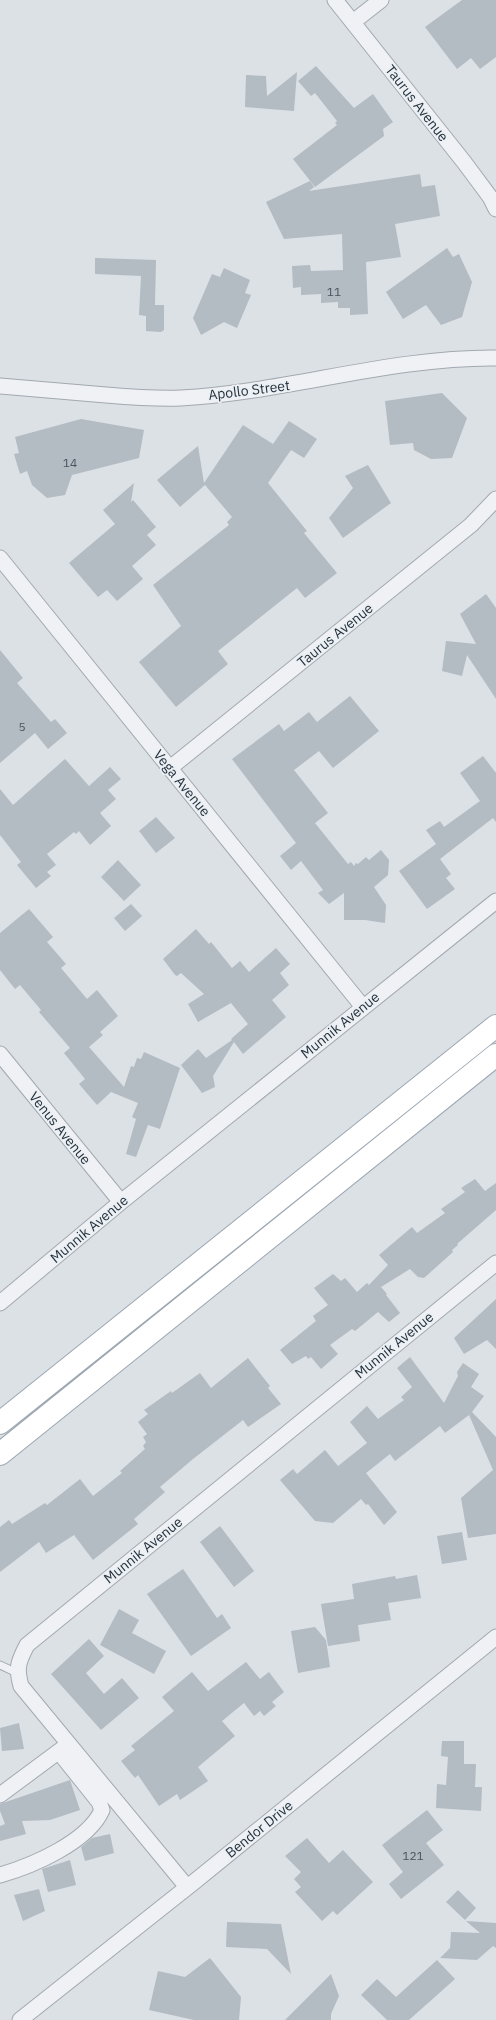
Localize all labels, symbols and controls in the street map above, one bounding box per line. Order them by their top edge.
street label: Taurus Avenue [381,61,453,145]
house number: 11 [327,284,341,299]
street label: Apollo Street [207,376,291,404]
house number: 14 [63,455,77,470]
street label: Taurus Avenue [293,599,377,671]
house number: 5 [18,719,26,734]
street label: Vega Avenue [150,746,215,820]
street label: Munnik Avenue [297,988,383,1062]
street label: Venus Avenue [25,1088,95,1168]
street label: Munnik Avenue [46,1191,132,1267]
street label: Munnik Avenue [351,1308,437,1382]
street label: Munnik Avenue [100,1513,186,1587]
street label: Bendor Drive [222,1796,297,1862]
house number: 121 [402,1848,424,1863]

